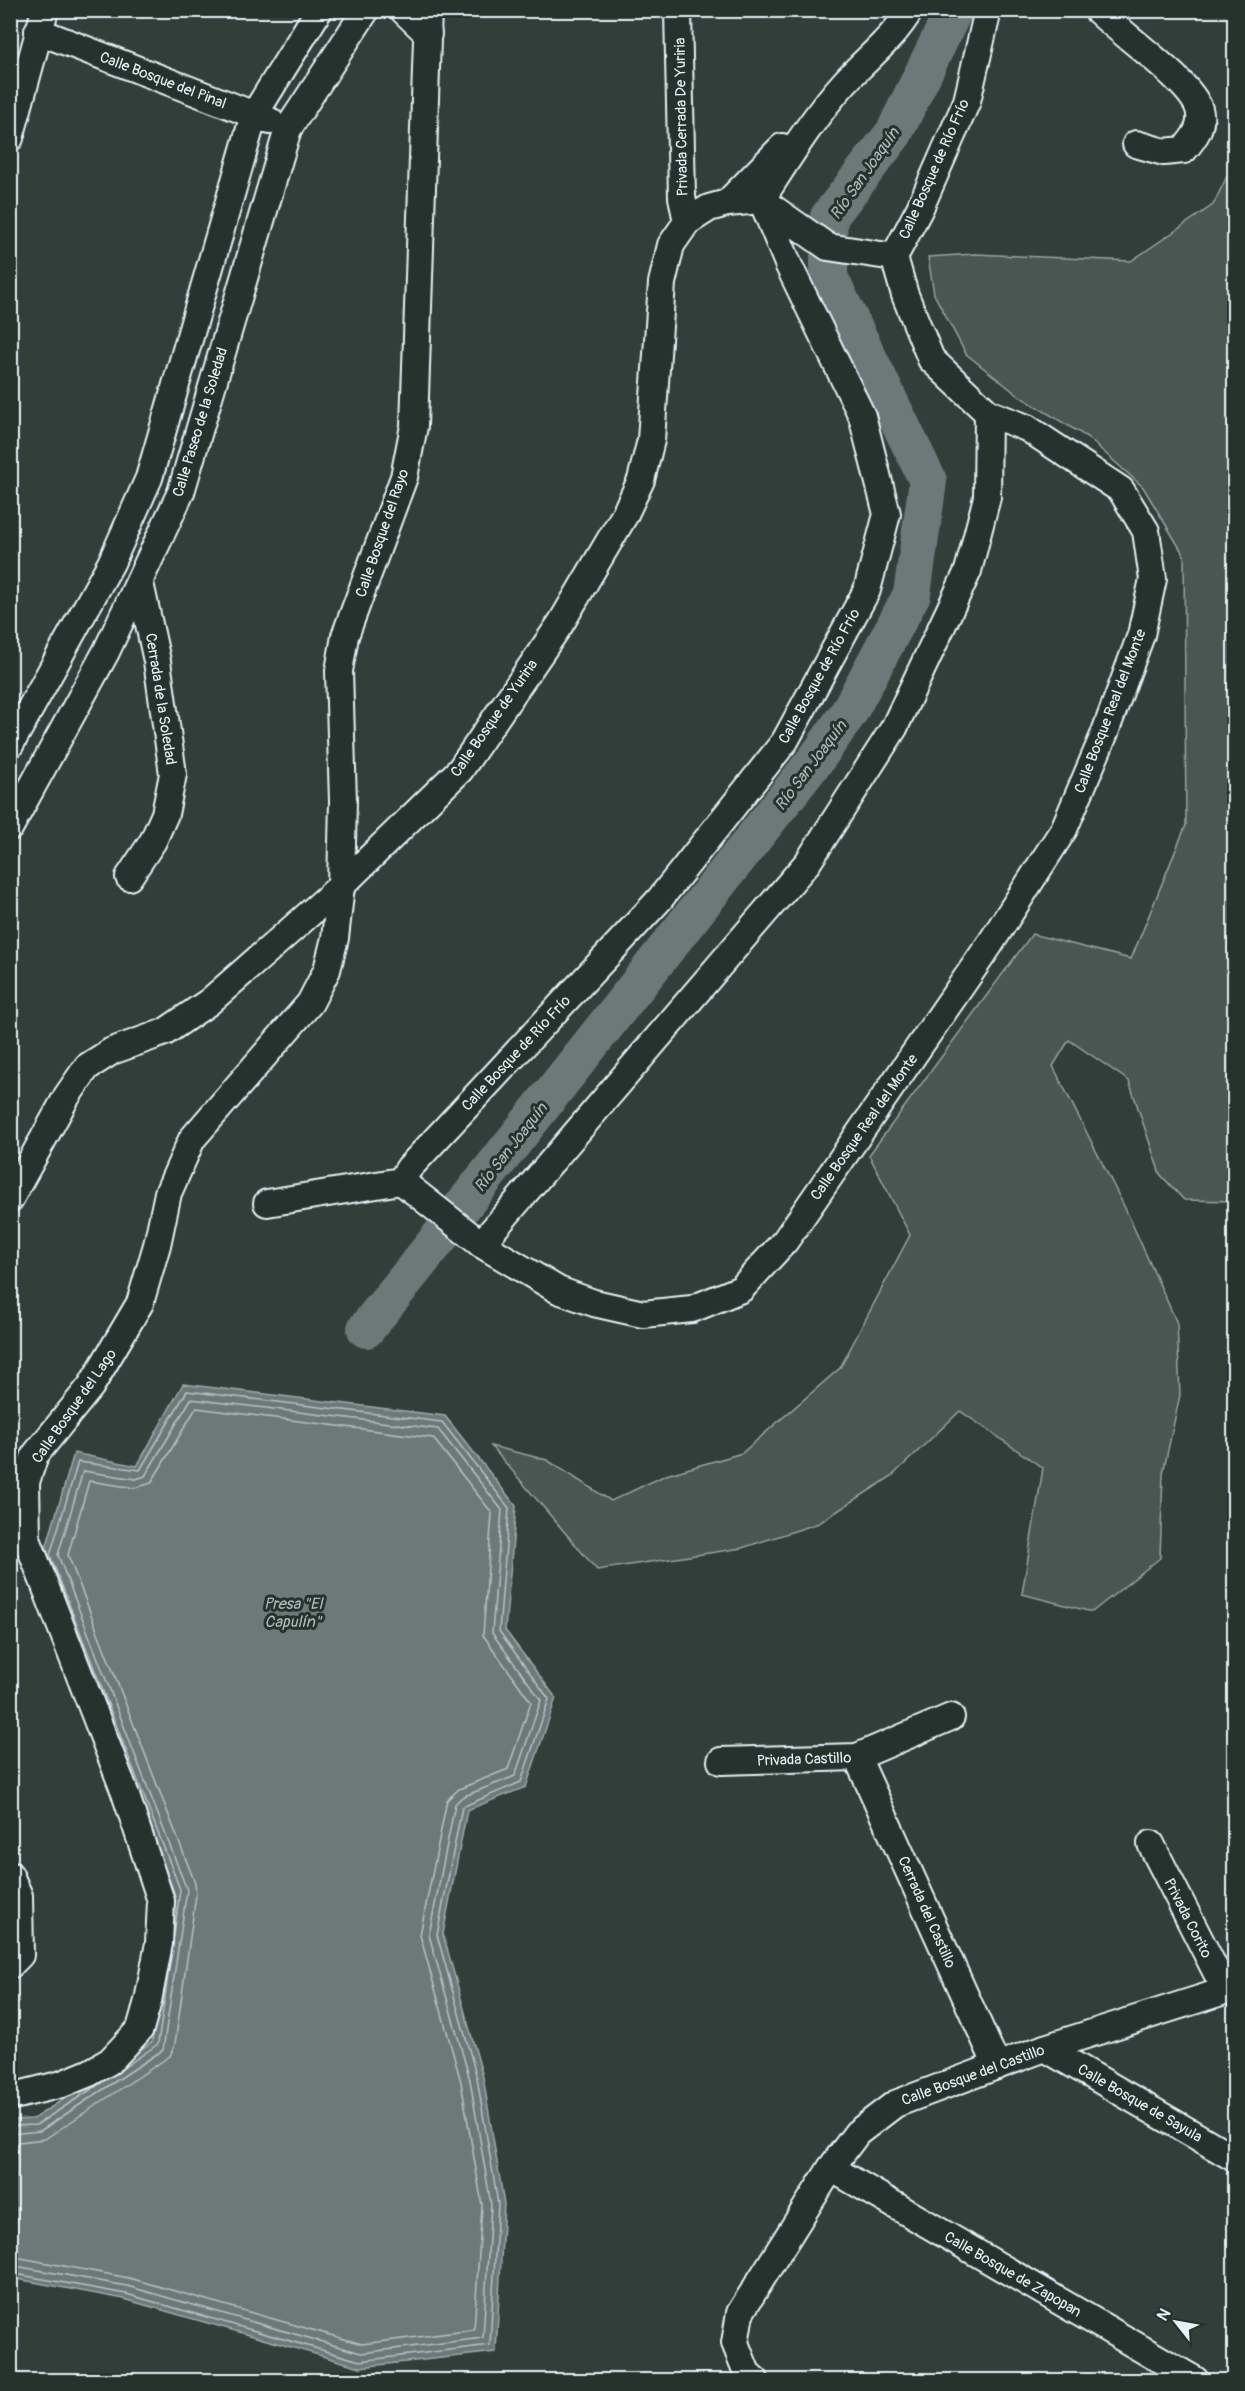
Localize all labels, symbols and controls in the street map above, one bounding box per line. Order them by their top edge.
street label: Privada Cerrada De Yuriria [671,38,692,196]
street label: Calle Bosque del Pinal [97,48,229,113]
street label: Calle Bosque de Río Frío [895,96,974,242]
water label: Río San Joaquín [826,123,904,223]
street label: Calle Paseo de la Soledad [169,345,232,499]
street label: Calle Bosque del Rayo [352,467,413,600]
street label: Calle Bosque de Río Frío [774,605,864,747]
street label: Calle Bosque Real del Monte [1070,626,1151,796]
street label: Cerrada de la Soledad [141,632,180,766]
street label: Calle Bosque de Yuriria [447,656,542,781]
water label: Río San Joaquín [770,716,852,815]
street label: Calle Bosque de Río Frío [458,991,575,1115]
street label: Calle Bosque Real del Monte [807,1050,923,1204]
water label: Río San Joaquín [470,1098,552,1196]
street label: Calle Bosque del Lago [28,1345,121,1467]
water label: Presa "El Capulín" [264,1594,324,1632]
street label: Privada Castillo [756,1748,852,1771]
street label: Cerrada del Castillo [893,1853,960,1971]
street label: Privada Corito [1159,1875,1216,1961]
street label: Calle Bosque del Castillo [899,2041,1047,2110]
street label: Calle Bosque de Sayula [1074,2060,1206,2147]
street label: Calle Bosque de Zapopan [941,2227,1085,2321]
north arrow [1146,2292,1206,2352]
text: N [1153,2305,1175,2325]

